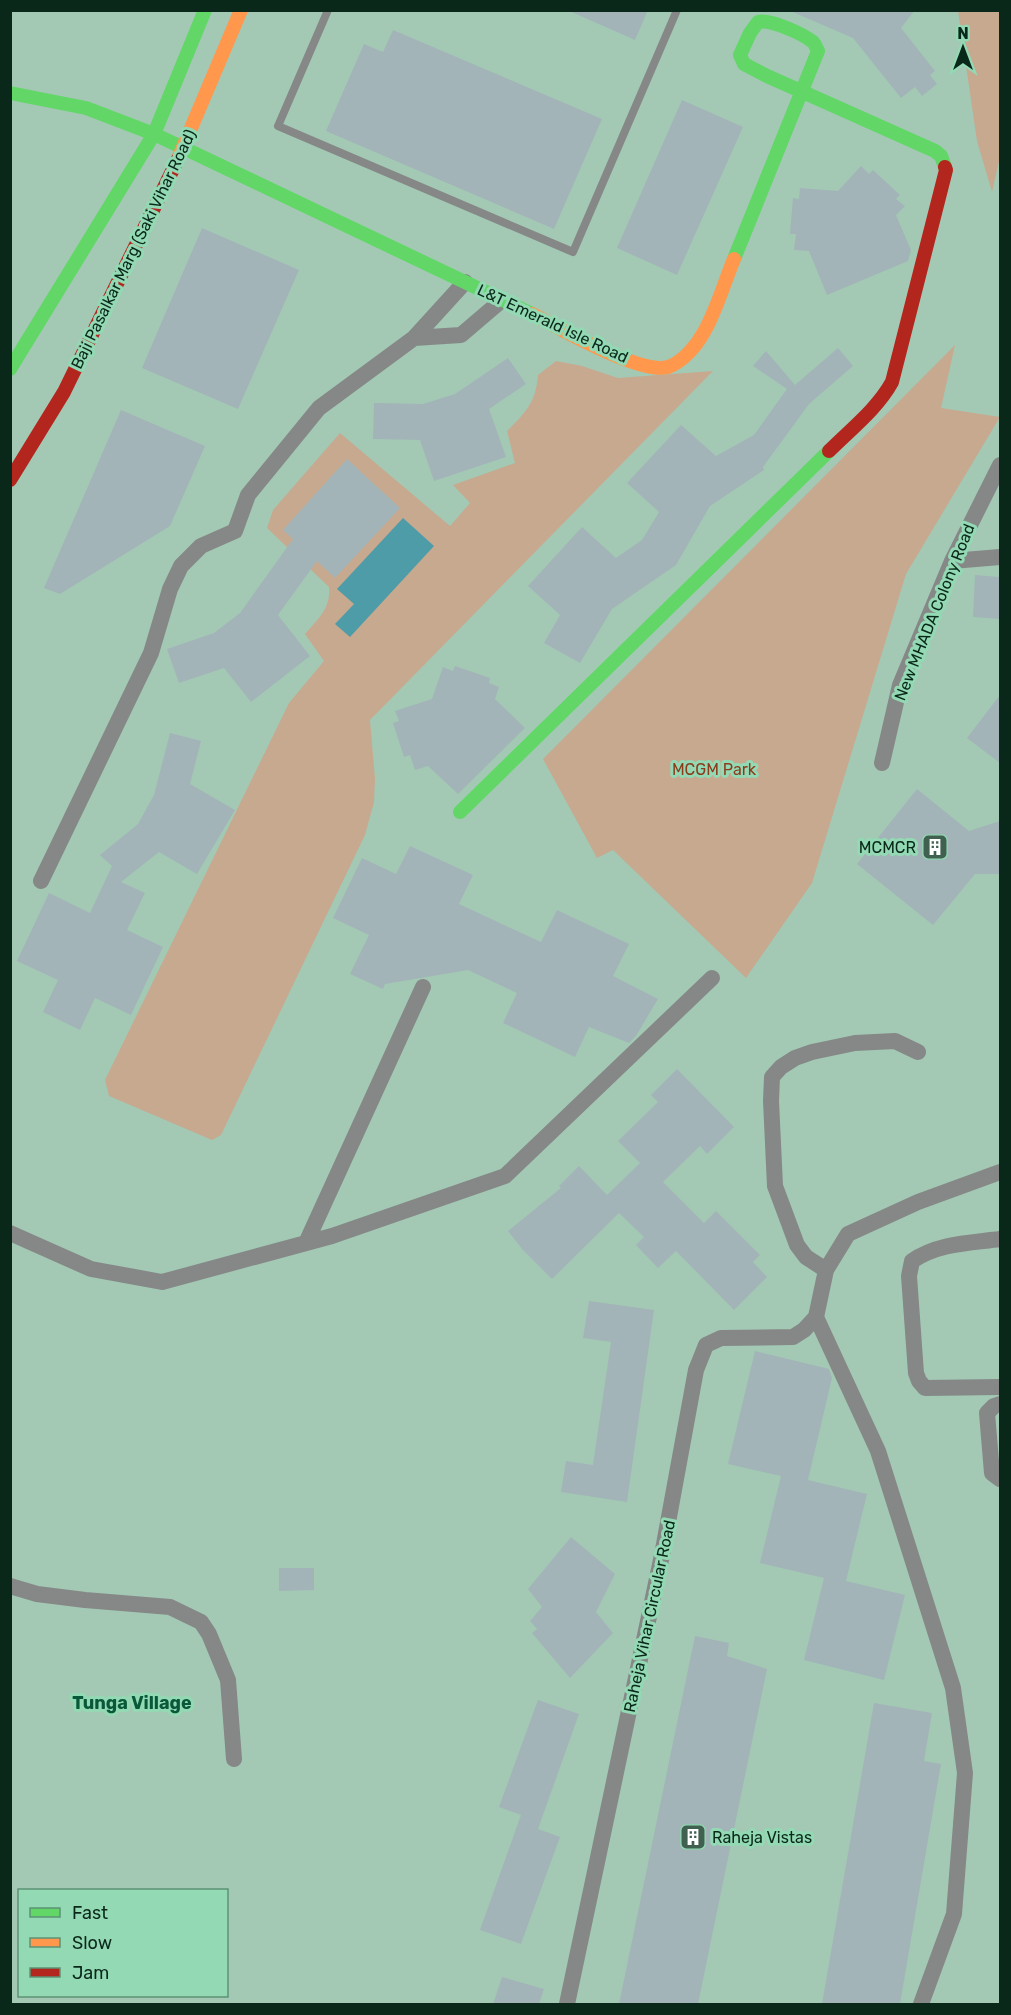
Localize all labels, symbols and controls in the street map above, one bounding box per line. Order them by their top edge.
north arrow [933,18,993,78]
text: N [957,24,969,43]
street label: Baji Pasalkar Marg (Saki Vihar Road) [67,126,200,372]
street label: L&T Emerald Isle Road [474,280,631,367]
street label: New MHADA Colony Road [890,521,979,703]
park label: MCGM Park [672,760,757,779]
building icon: MCMCR [920,832,950,862]
place label: MCMCR [859,838,916,857]
street label: Raheja Vihar Circular Road [620,1518,679,1714]
district label: Tunga Village [72,1692,192,1714]
building icon: Raheja Vistas [678,1822,708,1852]
place label: Raheja Vistas [712,1828,812,1847]
legend [18,1889,228,1997]
text: Fast [72,1902,108,1924]
text: Slow [72,1932,112,1954]
text: Jam [72,1962,109,1984]

